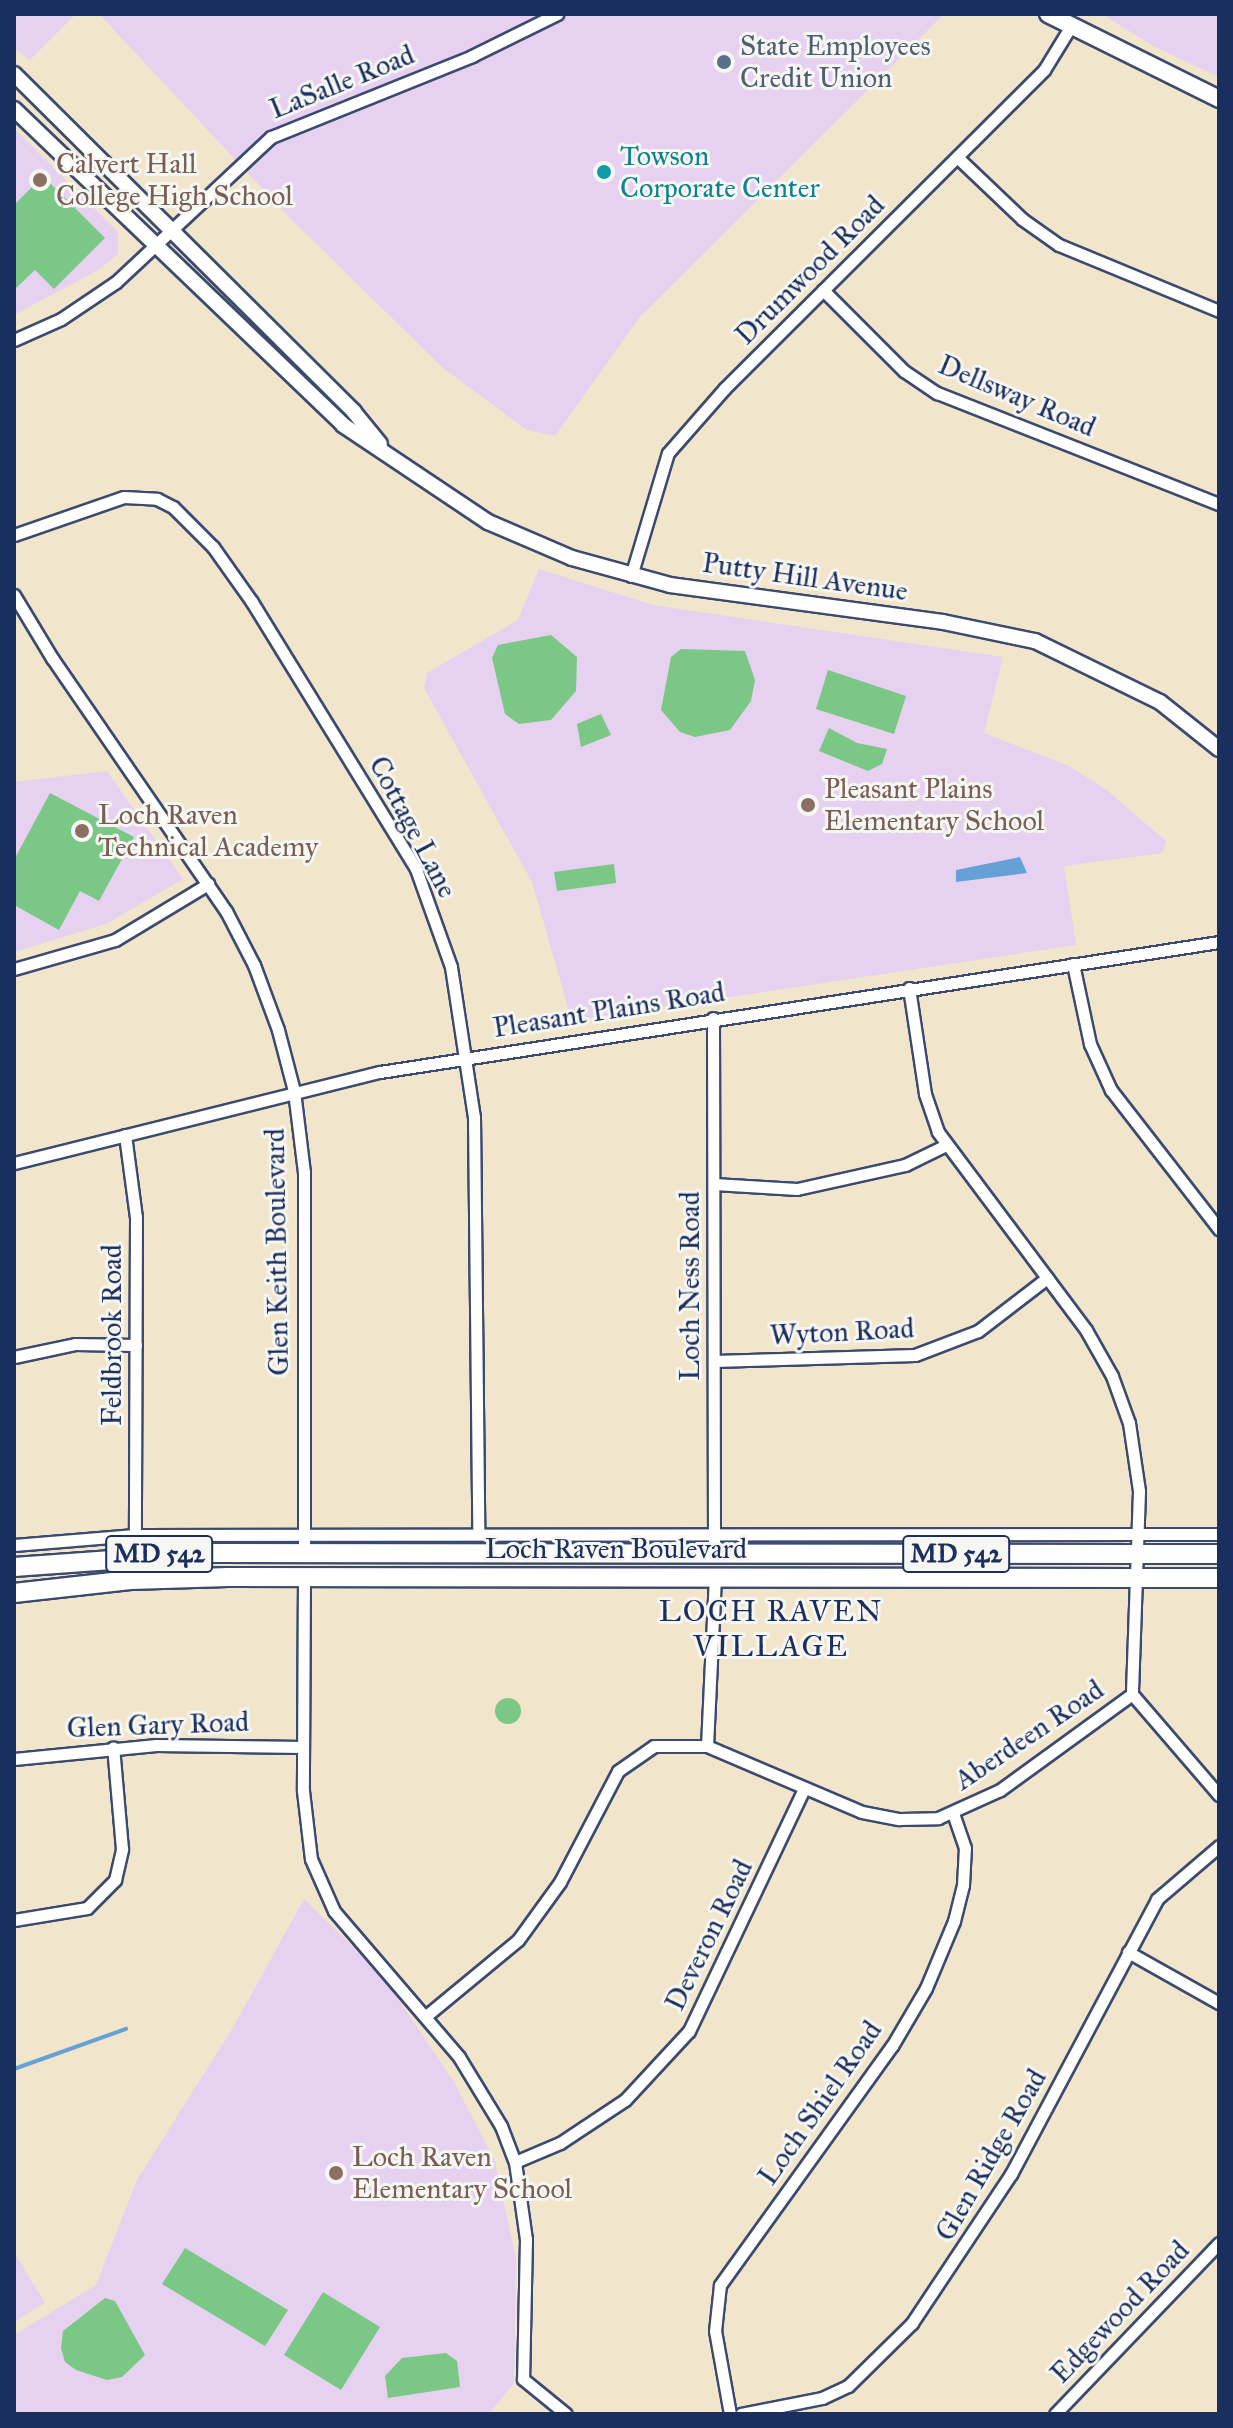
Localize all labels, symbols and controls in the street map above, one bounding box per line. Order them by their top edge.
place label: State Employees Credit Union [740,29,931,95]
street label: LaSalle Road [265,38,419,126]
marker: State Employees Credit Union [715,53,733,71]
place label: Towson Corporate Center [620,139,820,205]
place label: Calvert Hall College High School [56,147,293,213]
marker: Towson Corporate Center [595,163,613,181]
marker: Calvert Hall College High School [31,171,49,189]
street label: Drumwood Road [728,188,892,352]
street label: Dellsway Road [933,348,1101,444]
street label: Putty Hill Avenue [700,546,910,608]
street label: Cottage Lane [362,751,464,903]
place label: Pleasant Plains Elementary School [824,772,1044,838]
marker: Pleasant Plains Elementary School [799,796,817,814]
place label: Loch Raven Technical Academy [98,798,318,864]
marker: Loch Raven Technical Academy [73,822,91,840]
street label: Pleasant Plains Road [491,975,727,1045]
street label: Glen Keith Boulevard [258,1128,296,1376]
street label: Loch Ness Road [673,1191,707,1381]
street label: Feldbrook Road [95,1244,129,1426]
street label: Wyton Road [769,1311,915,1353]
road number: MD 542 [105,1532,213,1576]
street label: Loch Raven Boulevard [485,1532,747,1566]
road number: MD 542 [902,1532,1010,1576]
district label: LOCH RAVEN VILLAGE [659,1593,883,1664]
street label: Aberdeen Road [948,1673,1110,1797]
street label: Glen Gary Road [66,1705,250,1745]
street label: Deveron Road [658,1854,760,2016]
street label: Loch Shiel Road [751,2014,889,2192]
street label: Glen Ridge Road [928,2063,1054,2247]
place label: Loch Raven Elementary School [352,2140,572,2206]
marker: Loch Raven Elementary School [327,2164,345,2182]
street label: Edgewood Road [1044,2234,1196,2390]

